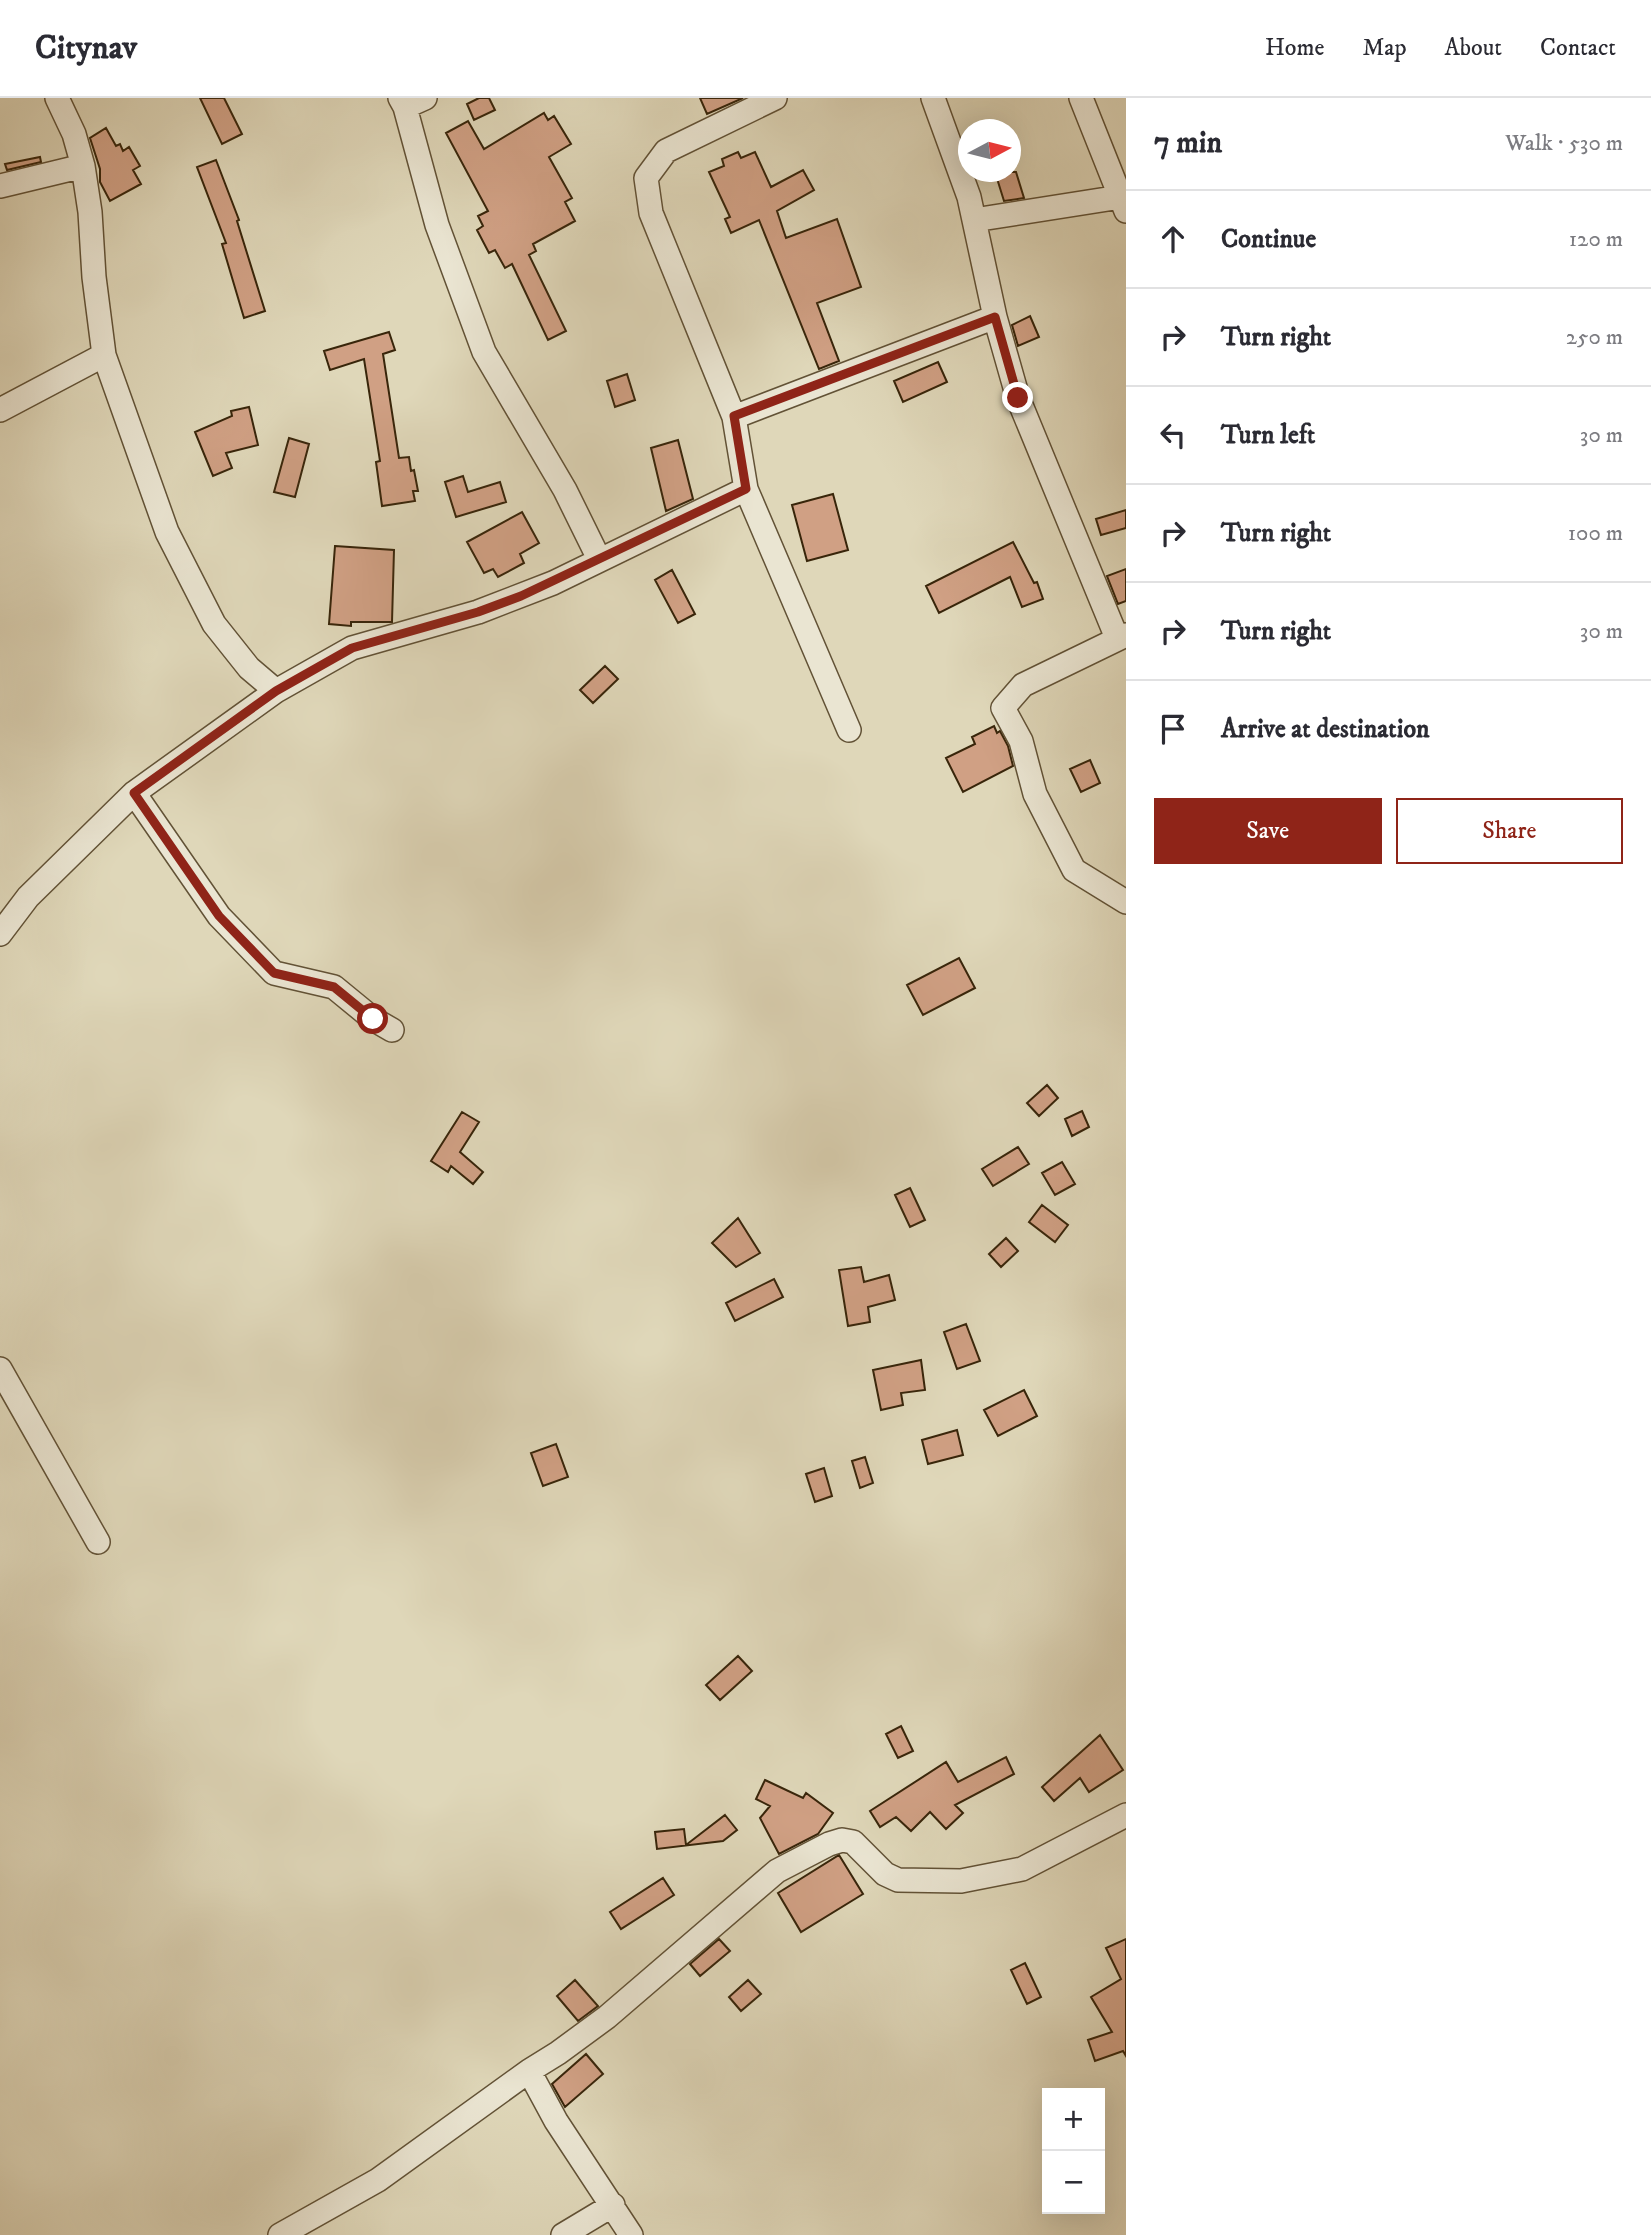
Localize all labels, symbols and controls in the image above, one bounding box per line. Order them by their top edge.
text: Citynav [35,28,137,69]
text: Home [1265,33,1324,63]
text: Map [1362,33,1407,63]
text: About [1445,33,1502,63]
text: Contact [1540,33,1616,63]
north arrow [958,119,1021,182]
text: 7 min [1154,125,1222,162]
text: Walk · 530 m [1505,129,1623,158]
icon: ahead [1154,220,1192,258]
text: Continue [1221,223,1316,256]
text: 120 m [1569,225,1623,254]
icon: right [1154,318,1192,356]
text: Turn right [1221,321,1331,354]
text: 250 m [1566,323,1623,352]
route end [1002,382,1033,413]
icon: left [1154,416,1192,454]
text: Turn left [1221,419,1315,452]
text: 30 m [1580,421,1623,450]
icon: right [1154,514,1192,552]
text: Turn right [1221,517,1331,550]
text: 100 m [1568,519,1623,548]
icon: right [1154,612,1192,650]
text: Turn right [1221,615,1331,648]
text: 30 m [1580,617,1623,646]
icon: arrive [1154,710,1192,748]
text: Arrive at destination [1221,713,1430,746]
button: Save [1154,798,1382,864]
button: Share [1396,798,1623,864]
route start [357,1003,388,1034]
map controls [1042,2088,1105,2214]
button: + [1042,2088,1105,2151]
button: − [1042,2151,1105,2214]

